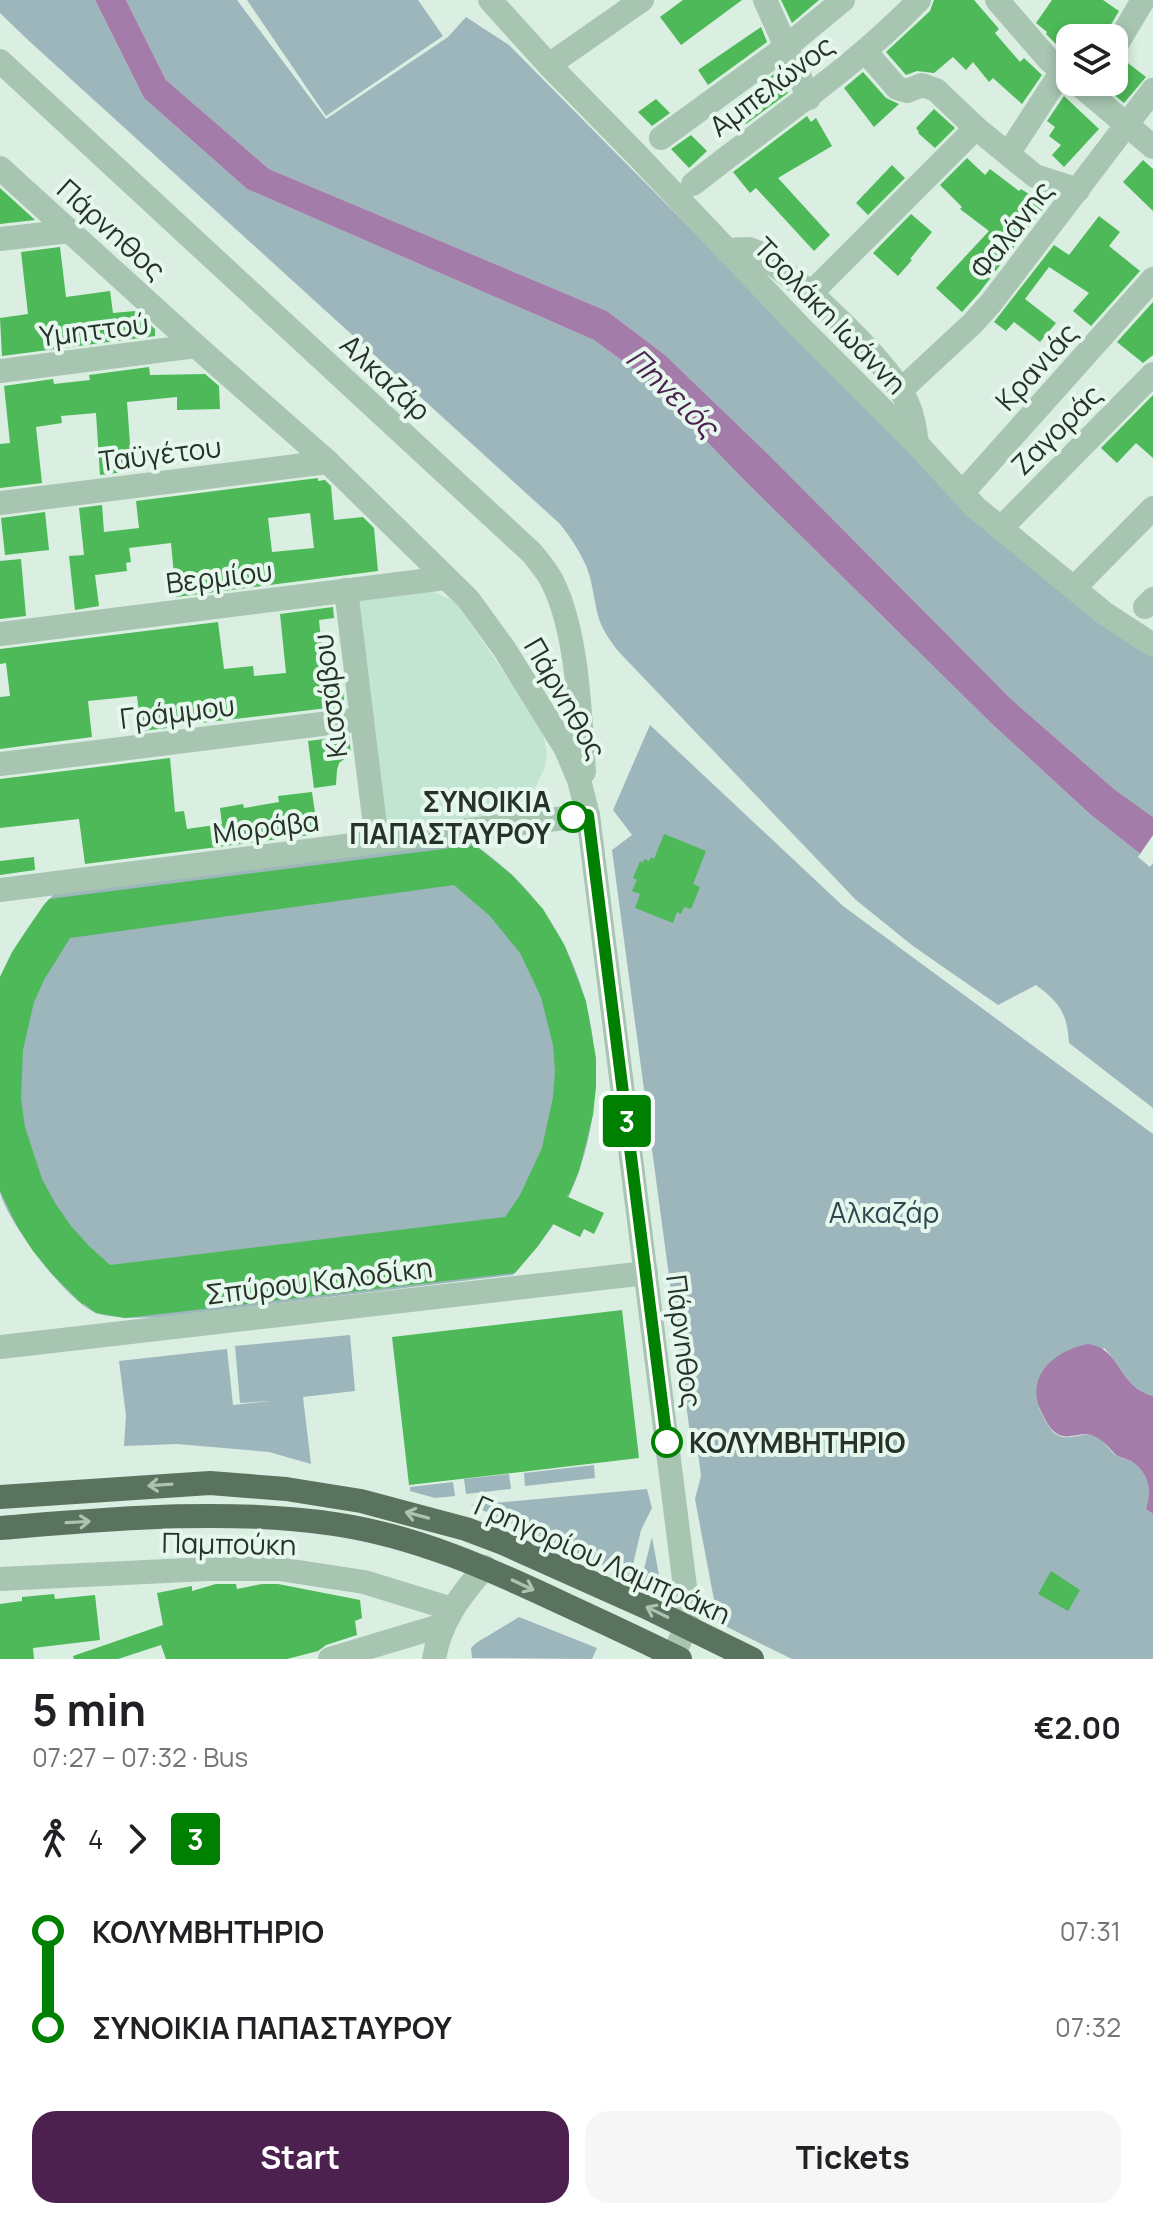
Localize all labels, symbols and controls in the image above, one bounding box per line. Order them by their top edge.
map controls [1056,24,1128,96]
button: layers [1056,24,1128,96]
street label: Αμπελώνος [701,26,841,144]
street label: Πάρνηθος [50,170,174,288]
street label: Φαλάνης [961,172,1061,286]
street label: Τσολάκη Ιωάννη [746,228,916,402]
street label: Υμηττού [37,303,151,355]
street label: Κρανιάς [986,314,1086,418]
street label: Αλκαζάρ [333,325,439,429]
water label: Πηνειός [618,338,730,448]
street label: Ζαγοράς [1002,375,1110,483]
street label: Ταϋγέτου [97,427,223,479]
street label: Βερμίου [164,551,274,601]
street label: Πάρνηθος [516,631,616,765]
street label: Κισσάβου [303,632,355,760]
street label: Γράμμου [117,685,237,737]
place label: ΣΥΝΟΙΚΙΑ ΠΑΠΑΣΤΑΥΡΟΥ [349,782,552,852]
street label: Μοράβα [211,801,321,851]
marker: ΣΥΝΟΙΚΙΑ ΠΑΠΑΣΤΑΥΡΟΥ [558,802,588,832]
line badge: 3 [601,1095,653,1147]
text: 3 [619,1102,635,1140]
park label: Αλκαζάρ [829,1193,939,1231]
street label: Σπύρου Καλοδίκη [204,1247,434,1313]
street label: Πάρνηθος [658,1272,712,1410]
place label: ΚΟΛΥΜΒΗΤΗΡΙΟ [689,1423,906,1461]
marker: ΚΟΛΥΜΒΗΤΗΡΙΟ [652,1427,682,1457]
one-way arrow [147,1478,174,1493]
street label: Γρηγορίου Λαμπράκη [469,1485,737,1633]
one-way arrow [404,1506,430,1521]
one-way arrow [64,1514,91,1529]
street label: Παμπούκη [161,1523,297,1563]
one-way arrow [511,1578,535,1593]
one-way arrow [645,1604,669,1620]
text: 5 min [32,1679,146,1739]
text: €2.00 [1034,1707,1121,1748]
text: 07:27 – 07:32 · Bus [32,1739,248,1775]
icon: walk [32,1817,76,1861]
icon: forward [115,1817,159,1861]
text: 3 [187,1820,204,1858]
text: 4 [88,1821,103,1857]
text: ΚΟΛΥΜΒΗΤΗΡΙΟ [92,1911,324,1952]
text: 07:31 [1060,1913,1121,1949]
text: ΣΥΝΟΙΚΙΑ ΠΑΠΑΣΤΑΥΡΟΥ [92,2007,452,2048]
text: 07:32 [1055,2009,1121,2045]
button: Start [32,2111,569,2203]
button: Tickets [585,2111,1121,2203]

